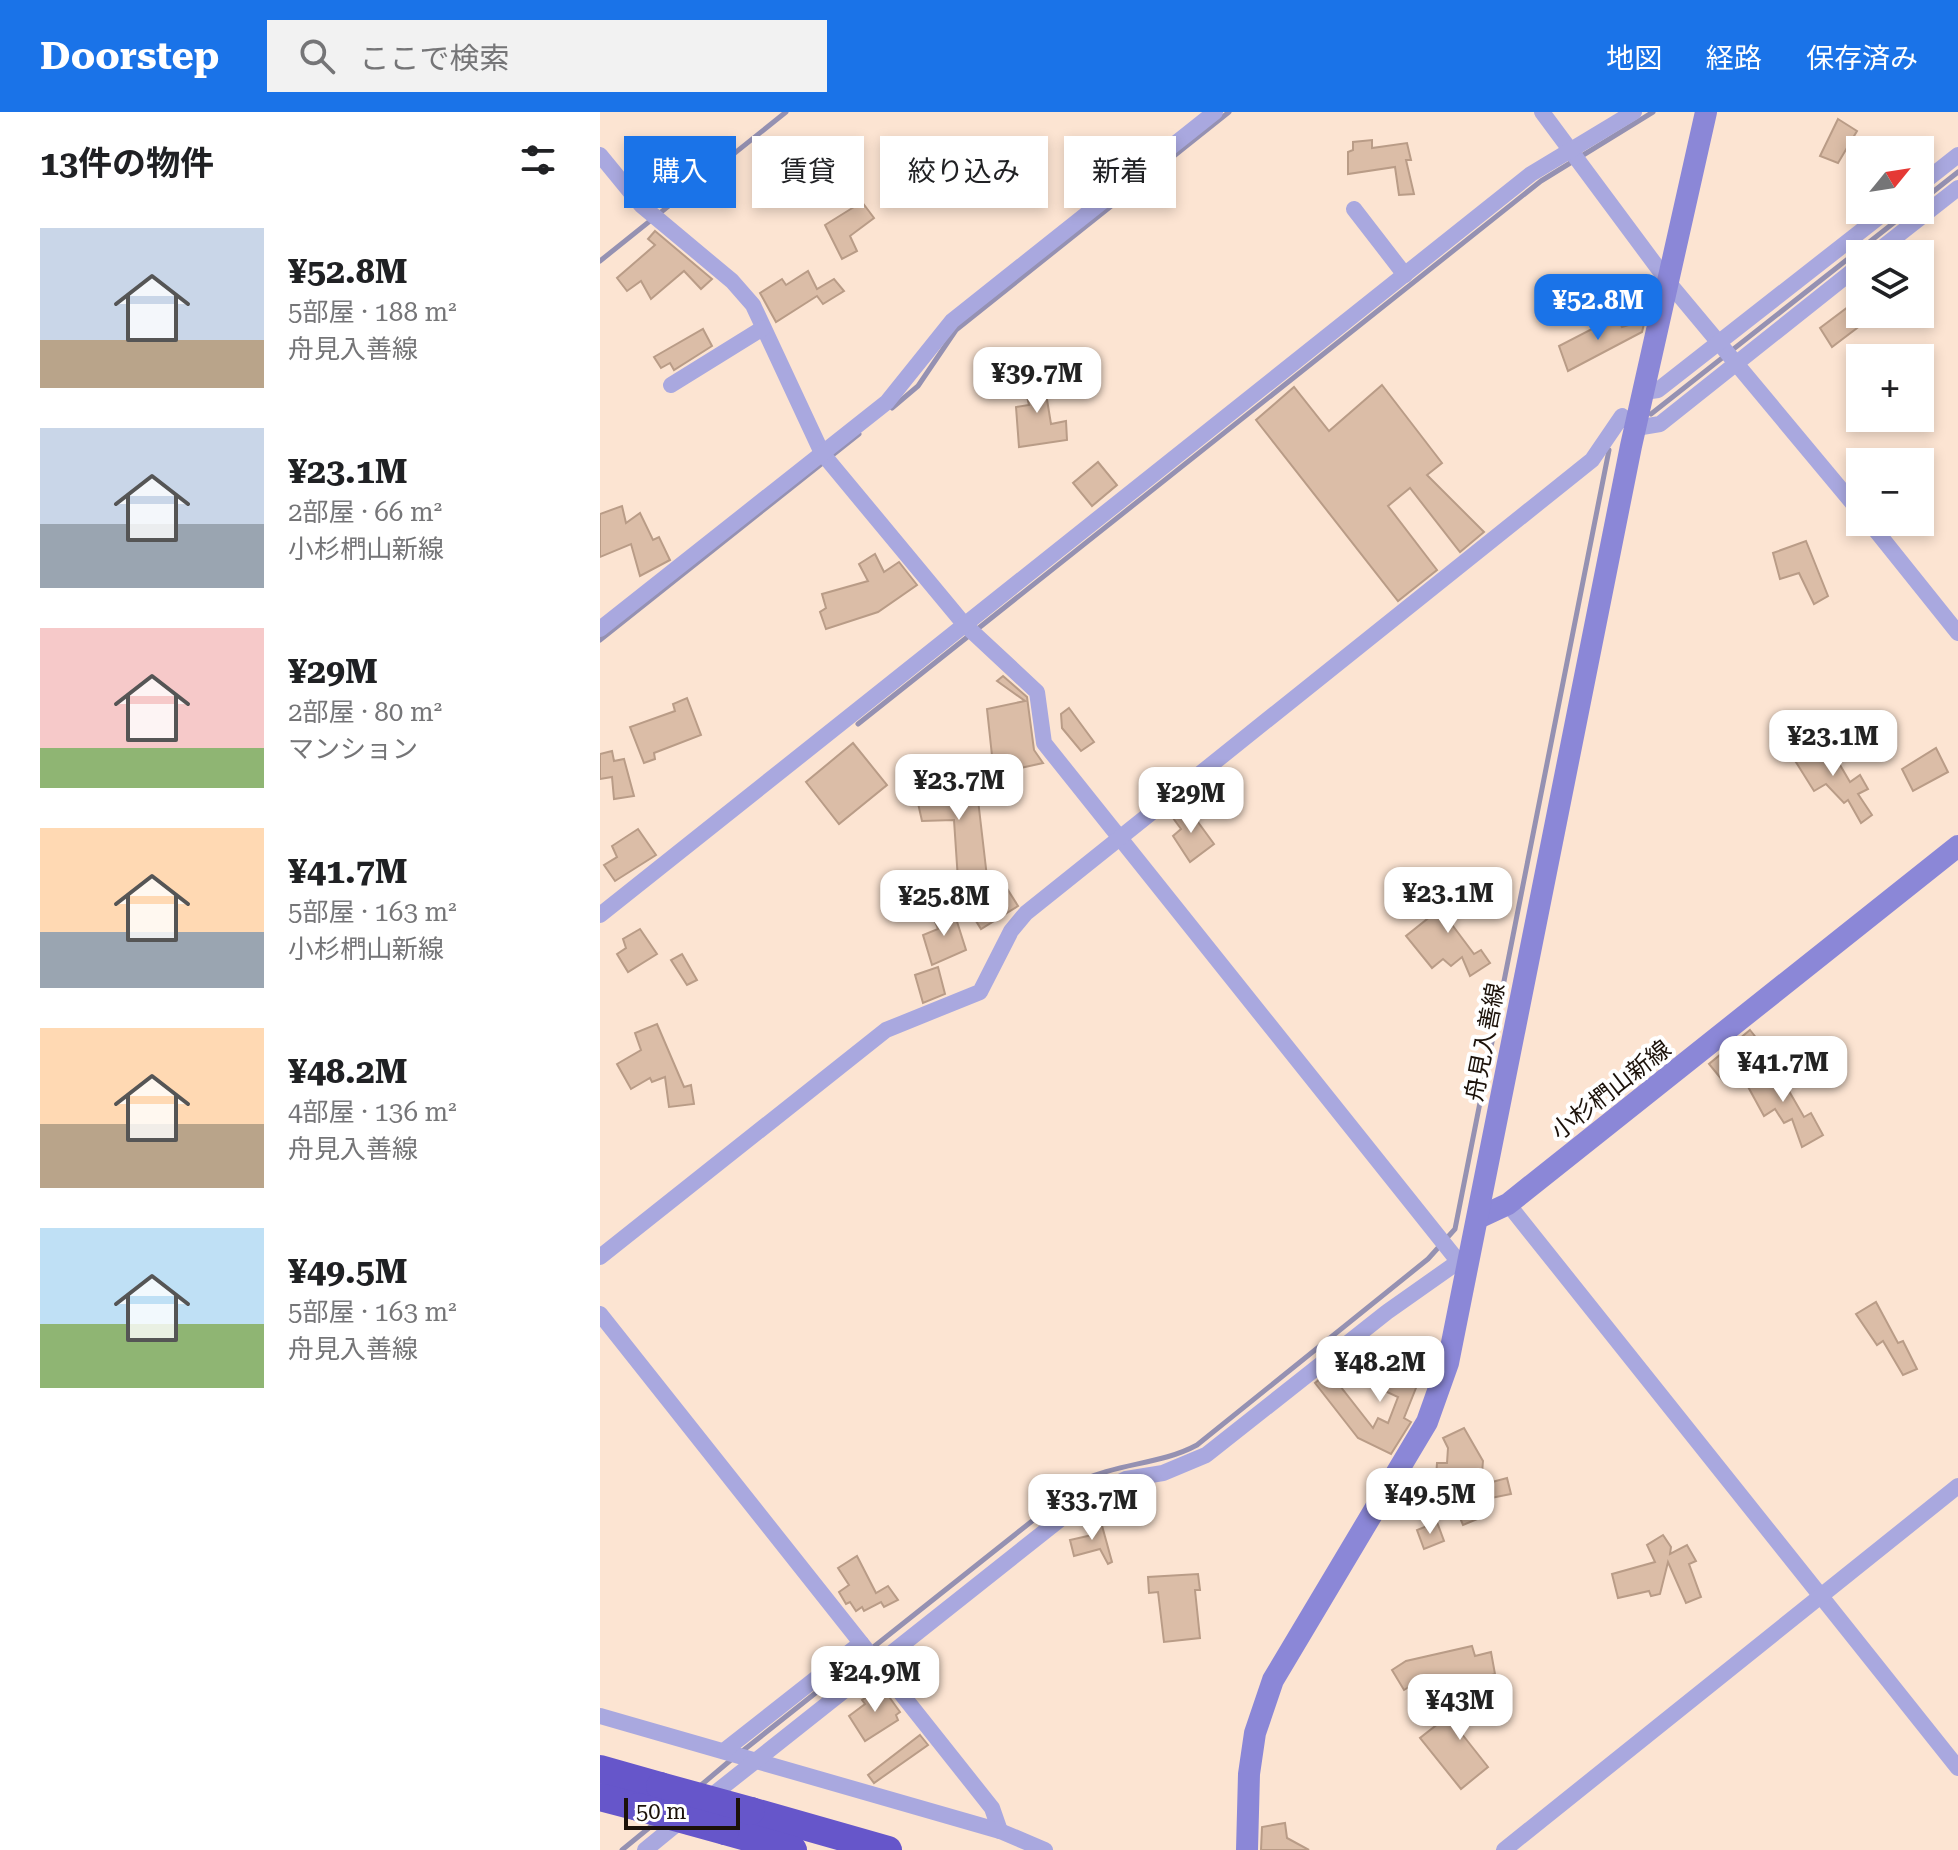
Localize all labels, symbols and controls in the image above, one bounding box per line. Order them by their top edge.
search box [267,20,827,92]
text: Doorstep [40,34,219,78]
icon: search [295,34,339,78]
text: ここで検索 [359,41,509,76]
text: 地図 [1606,42,1662,75]
text: 経路 [1706,42,1762,75]
text: 保存済み [1806,42,1918,75]
chip: 購入 [624,136,736,208]
chip: 賃貸 [752,136,864,208]
chip: 絞り込み [880,136,1048,208]
chip: 新着 [1064,136,1176,208]
north arrow [1846,136,1934,224]
map controls [1846,136,1934,536]
icon: filters [516,138,560,182]
text: 13件の物件 [40,143,214,183]
button: layers [1846,240,1934,328]
text: ¥52.8M [288,251,408,291]
icon: home [104,260,200,356]
pin: ¥52.8M [1533,274,1663,342]
text: ¥52.8M [1552,285,1644,315]
text: 5部屋 · 188 m² [288,297,457,327]
text: 舟見入善線 [288,334,418,364]
button: + [1846,344,1934,432]
pin: ¥39.7M [972,347,1102,415]
text: ¥39.7M [991,358,1083,388]
button: − [1846,448,1934,536]
text: ¥23.1M [288,451,408,491]
icon: home [104,460,200,556]
text: 2部屋 · 66 m² [288,497,442,527]
text: 小杉椚山新線 [288,534,444,564]
text: ¥29M [288,651,378,691]
icon: home [104,660,200,756]
text: 2部屋 · 80 m² [288,697,442,727]
pin: ¥23.1M [1768,710,1898,778]
text: ¥23.1M [1787,721,1879,751]
text: マンション [288,734,418,764]
pin: ¥23.7M [894,754,1024,822]
text: ¥23.7M [913,765,1005,795]
pin: ¥29M [1144,767,1238,835]
text: ¥29M [1157,778,1225,808]
text: ¥41.7M [288,851,408,891]
icon: home [104,860,200,956]
pin: ¥23.1M [1383,867,1513,935]
pin: ¥25.8M [879,870,1009,938]
text: ¥23.1M [1402,878,1494,908]
text: ¥25.8M [898,881,990,911]
text: 5部屋 · 163 m² [288,897,457,927]
text: 小杉椚山新線 [288,934,444,964]
street label: 舟見入善線 [1460,980,1510,1104]
street label: 小杉椚山新線 [1546,1035,1676,1145]
pin: ¥41.7M [1718,1036,1848,1104]
text: ¥41.7M [1737,1047,1829,1077]
text: ¥48.2M [288,1051,408,1091]
icon: home [104,1060,200,1156]
text: 4部屋 · 136 m² [288,1097,457,1127]
text: 舟見入善線 [288,1134,418,1164]
text: ¥49.5M [288,1251,408,1291]
icon: home [104,1260,200,1356]
text: 5部屋 · 163 m² [288,1297,457,1327]
text: 舟見入善線 [288,1334,418,1364]
pin: ¥48.2M [1315,1336,1445,1404]
text: ¥48.2M [1334,1347,1426,1377]
pin: ¥49.5M [1365,1468,1495,1536]
pin: ¥33.7M [1027,1474,1157,1542]
text: ¥49.5M [1384,1479,1476,1509]
text: ¥33.7M [1046,1485,1138,1515]
pin: ¥24.9M [810,1646,940,1714]
text: ¥24.9M [829,1657,921,1687]
pin: ¥43M [1413,1674,1507,1742]
text: ¥43M [1426,1685,1494,1715]
scale bar [624,1794,740,1830]
text: 50 m [636,1799,686,1824]

